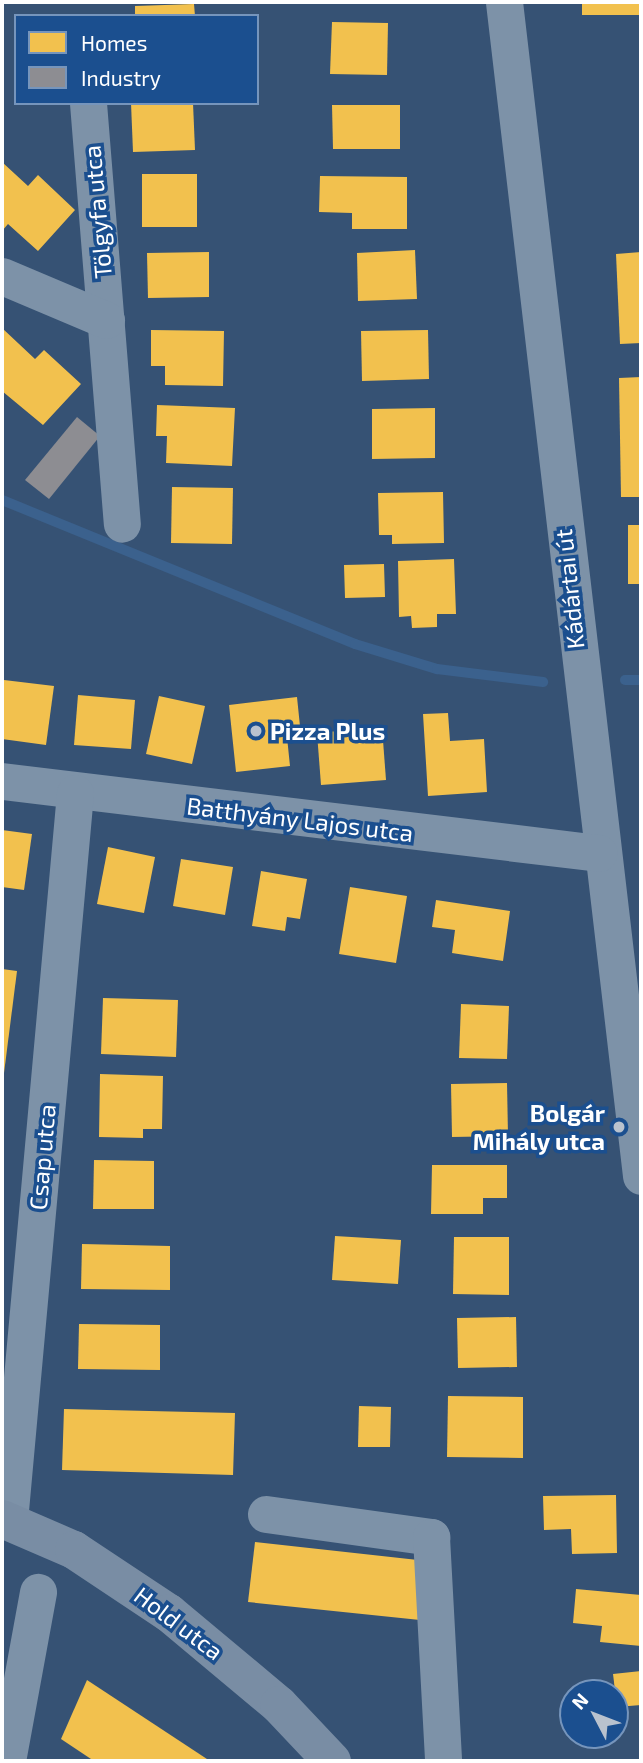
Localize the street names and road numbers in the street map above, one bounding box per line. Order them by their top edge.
street label: Tölgyfa utca [77,144,117,280]
street label: Kádártai út [548,528,590,650]
street label: Batthyány Lajos utca [185,791,415,847]
street label: Csap utca [23,1103,61,1211]
street label: Hold utca [129,1580,229,1666]

